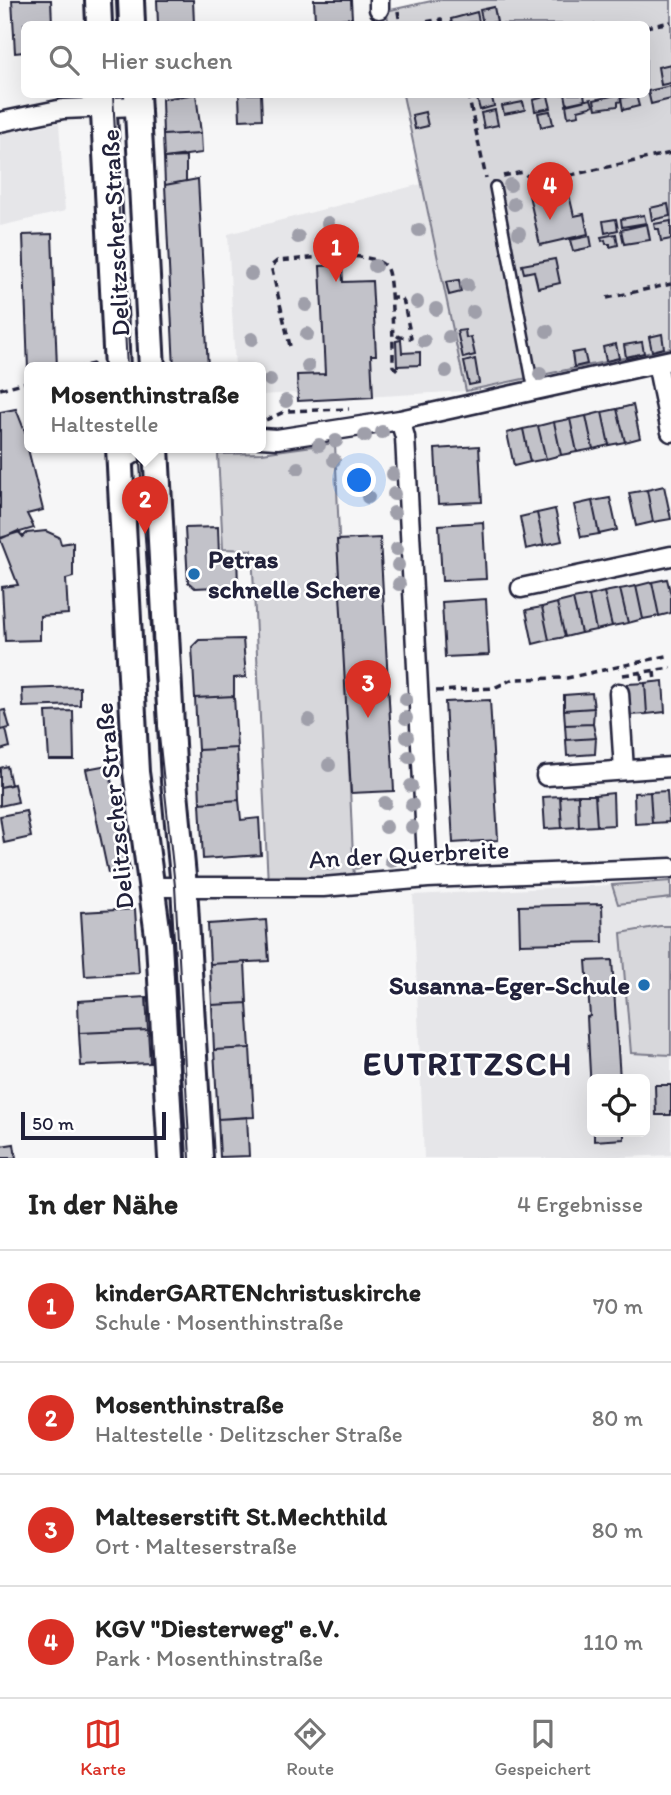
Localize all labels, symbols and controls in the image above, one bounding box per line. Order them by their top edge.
search box [21,21,650,98]
icon: search [45,41,83,79]
text: Hier suchen [101,44,233,76]
street label: Delitzscher Straße [94,128,136,338]
pin: 4 [527,162,573,220]
pin: 1 [313,224,359,282]
popup [24,362,266,453]
text: Mosenthinstraße [51,378,239,410]
text: Haltestelle [51,410,159,438]
your location [342,463,376,497]
pin: 2 [122,476,168,534]
place label: Petras schnelle Schere [208,543,381,605]
marker: Petras schnelle Schere [186,566,202,582]
pin: 3 [345,660,391,718]
street label: Delitzscher Straße [87,701,141,911]
street label: An der Querbreite [308,833,510,875]
place label: Susanna-Eger-Schule [389,969,630,1001]
marker: Susanna-Eger-Schule [636,977,652,993]
district label: EUTRITZSCH [363,1044,573,1083]
map controls [587,1074,650,1137]
button: locate [587,1074,650,1137]
scale bar [21,1109,166,1141]
text: 50 m [32,1112,74,1135]
text: In der Nähe [28,1185,178,1222]
text: 4 Ergebnisse [517,1190,643,1218]
text: kinderGARTENchristuskirche [95,1276,421,1308]
text: 1 [46,1292,56,1320]
text: 70 m [593,1292,643,1320]
text: Schule · Mosenthinstraße [95,1308,344,1336]
text: Mosenthinstraße [95,1388,284,1420]
text: 2 [45,1404,57,1432]
text: 80 m [592,1404,643,1432]
text: Haltestelle · Delitzscher Straße [95,1420,403,1448]
text: Malteserstift St.Mechthild [95,1500,387,1532]
text: 3 [45,1516,57,1544]
text: 80 m [592,1516,643,1544]
text: Ort · Malteserstraße [95,1532,297,1560]
text: KGV "Diesterweg" e.V. [95,1612,340,1644]
text: 4 [44,1628,58,1656]
text: 110 m [583,1628,643,1656]
text: Park · Mosenthinstraße [95,1644,323,1672]
tab: Karte [80,1715,126,1780]
tab: Route [286,1715,334,1780]
tab: Gespeichert [494,1715,591,1780]

